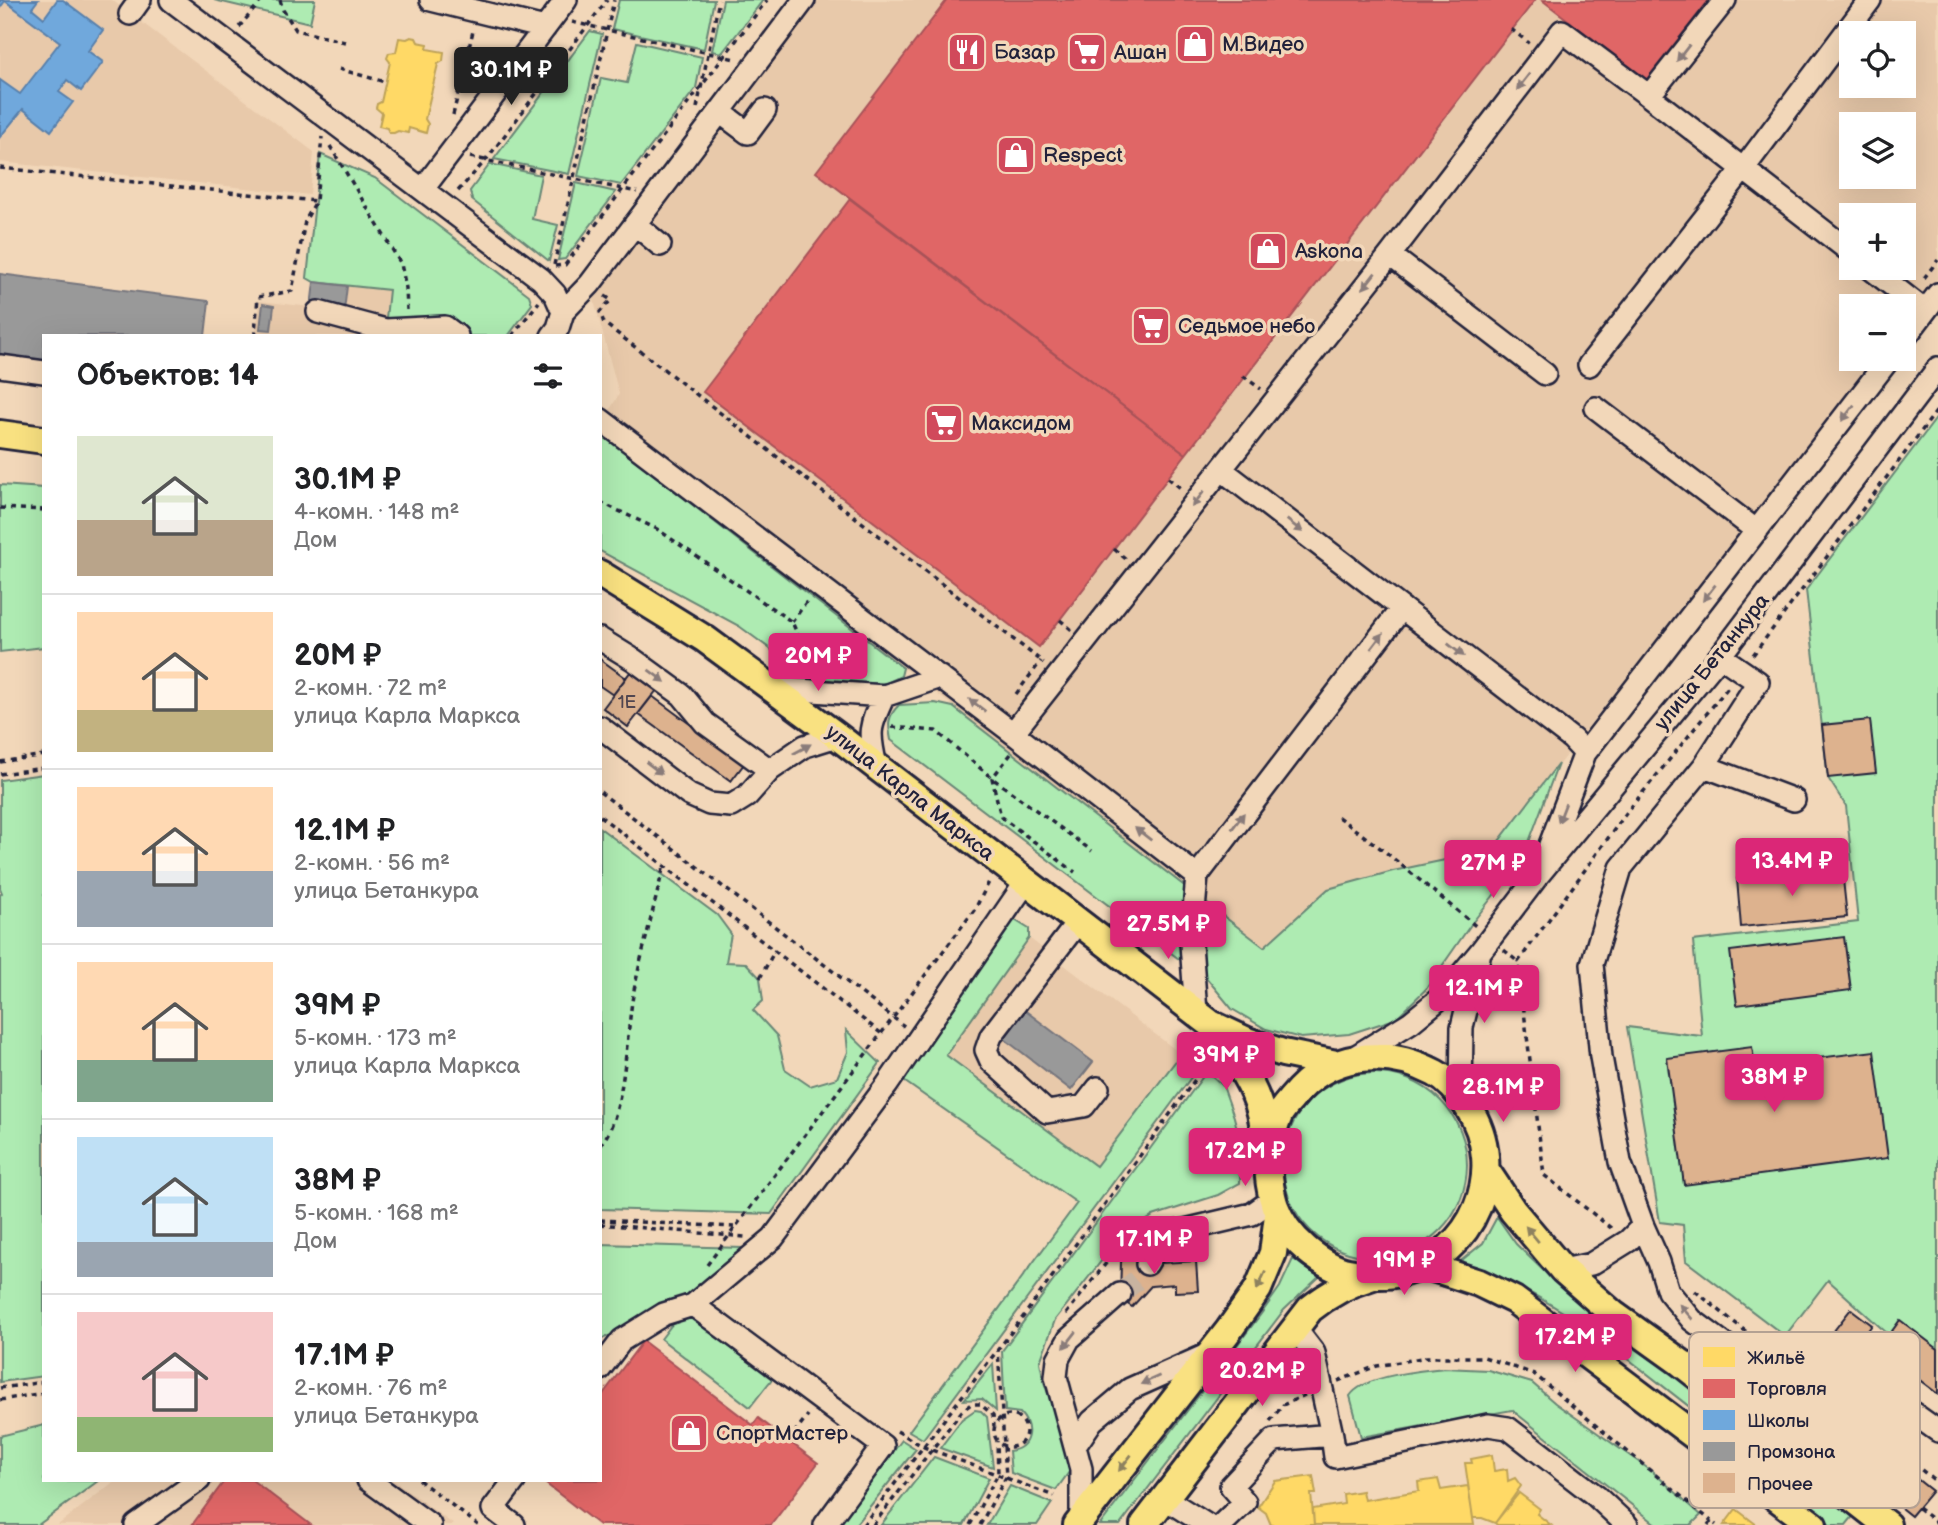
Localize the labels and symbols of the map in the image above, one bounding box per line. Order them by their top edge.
shop icon: М.Видео [1174,23,1216,65]
restaurant icon: Базар [946,31,988,73]
supermarket icon: Ашан [1066,31,1108,73]
place label: М.Видео [1222,32,1304,57]
place label: Базар [994,40,1055,65]
place label: Ашан [1113,40,1167,65]
one-way arrow [1675,44,1690,62]
pin: 30.1M ₽ [446,48,576,107]
one-way arrow [1515,72,1530,90]
shop icon: Respect [995,134,1037,176]
place label: Respect [1043,143,1124,168]
shop icon: Askona [1247,230,1289,272]
place label: Askona [1295,239,1363,264]
one-way arrow [1362,272,1377,290]
supermarket icon: Седьмое небо [1130,305,1172,347]
place label: Седьмое небо [1178,314,1315,339]
supermarket icon: Максидом [923,402,965,444]
one-way arrow [1841,404,1855,422]
place label: Максидом [971,411,1071,436]
one-way arrow [1192,490,1206,508]
one-way arrow [1286,519,1304,533]
one-way arrow [1702,585,1717,602]
street label: улица Бетанкура [1649,588,1775,735]
one-way arrow [1370,632,1384,650]
pin: 20M ₽ [769,634,867,693]
one-way arrow [1447,642,1465,656]
one-way arrow [648,669,666,683]
house number: 1Е [618,692,636,713]
one-way arrow [968,698,986,712]
street label: улица Карла Маркса [821,720,1000,867]
one-way arrow [792,743,812,755]
one-way arrow [645,761,663,776]
one-way arrow [1557,803,1568,824]
one-way arrow [1231,813,1246,831]
one-way arrow [1134,827,1152,841]
pin: 13.4M ₽ [1727,838,1857,898]
pin: 27M ₽ [1444,841,1542,900]
pin: 27.5M ₽ [1103,902,1233,961]
pin: 12.1M ₽ [1419,965,1549,1025]
pin: 39M ₽ [1177,1032,1275,1092]
pin: 38M ₽ [1725,1054,1823,1114]
pin: 28.1M ₽ [1438,1064,1568,1124]
pin: 17.2M ₽ [1180,1128,1310,1188]
pin: 17.1M ₽ [1089,1216,1219,1276]
one-way arrow [1524,1225,1539,1243]
pin: 19M ₽ [1355,1238,1453,1297]
one-way arrow [1255,1270,1266,1291]
one-way arrow [1679,1303,1694,1320]
pin: 17.2M ₽ [1510,1314,1640,1374]
one-way arrow [1063,1331,1078,1349]
legend [1689,1332,1920,1508]
text: Жильё [1747,1347,1805,1370]
pin: 20.2M ₽ [1197,1348,1327,1408]
one-way arrow [1140,1374,1160,1386]
text: Торговля [1747,1378,1827,1401]
text: Школы [1747,1410,1809,1433]
shop icon: СпортМастер [668,1412,710,1454]
place label: СпортМастер [716,1421,848,1446]
text: Промзона [1747,1441,1835,1464]
one-way arrow [1119,1454,1133,1472]
text: Прочее [1747,1473,1813,1496]

